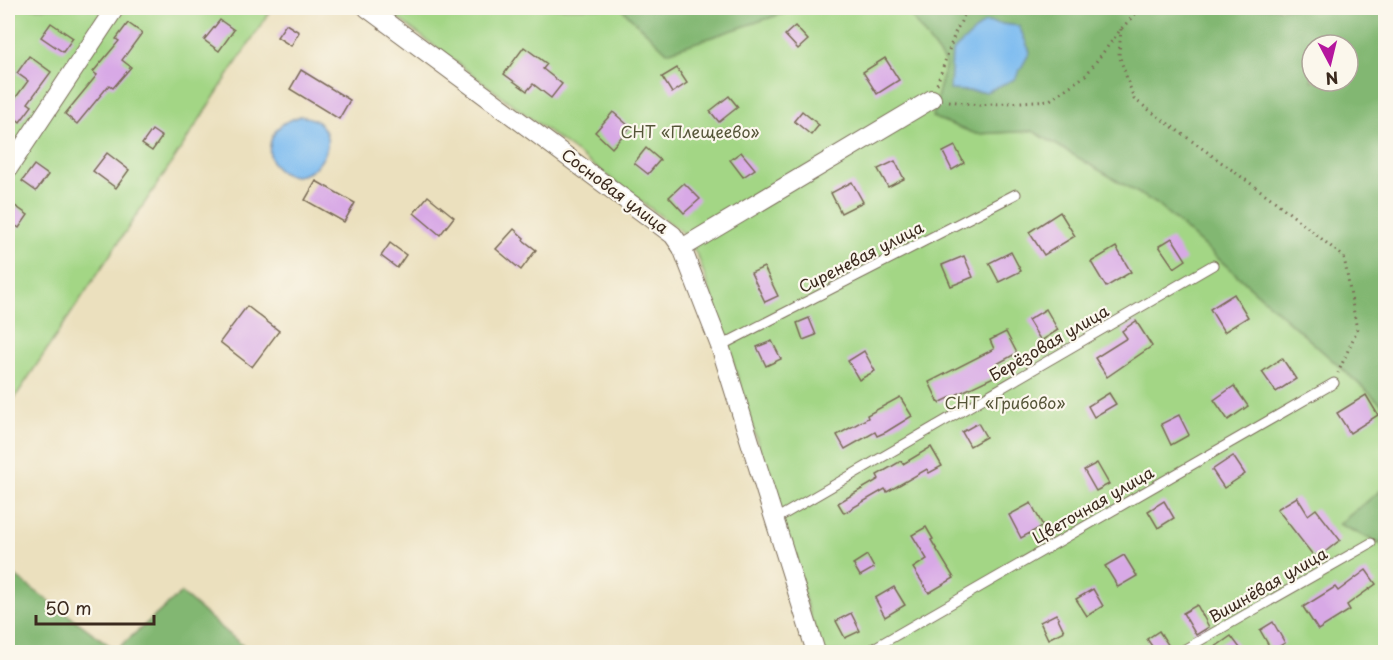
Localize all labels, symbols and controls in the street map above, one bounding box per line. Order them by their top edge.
north arrow [1300,33,1360,93]
text: N [1324,66,1340,92]
park label: СНТ «Плещеево» [620,119,760,143]
street label: Сосновая улица [557,142,674,238]
street label: Сиреневая улица [794,214,927,298]
street label: Берёзовая улица [984,298,1113,386]
park label: СНТ «Грибово» [945,390,1065,414]
street label: Цветочная улица [1027,460,1158,549]
street label: Вишнёвая улица [1204,540,1331,628]
scale bar [36,588,154,626]
text: 50 m [45,594,92,621]

